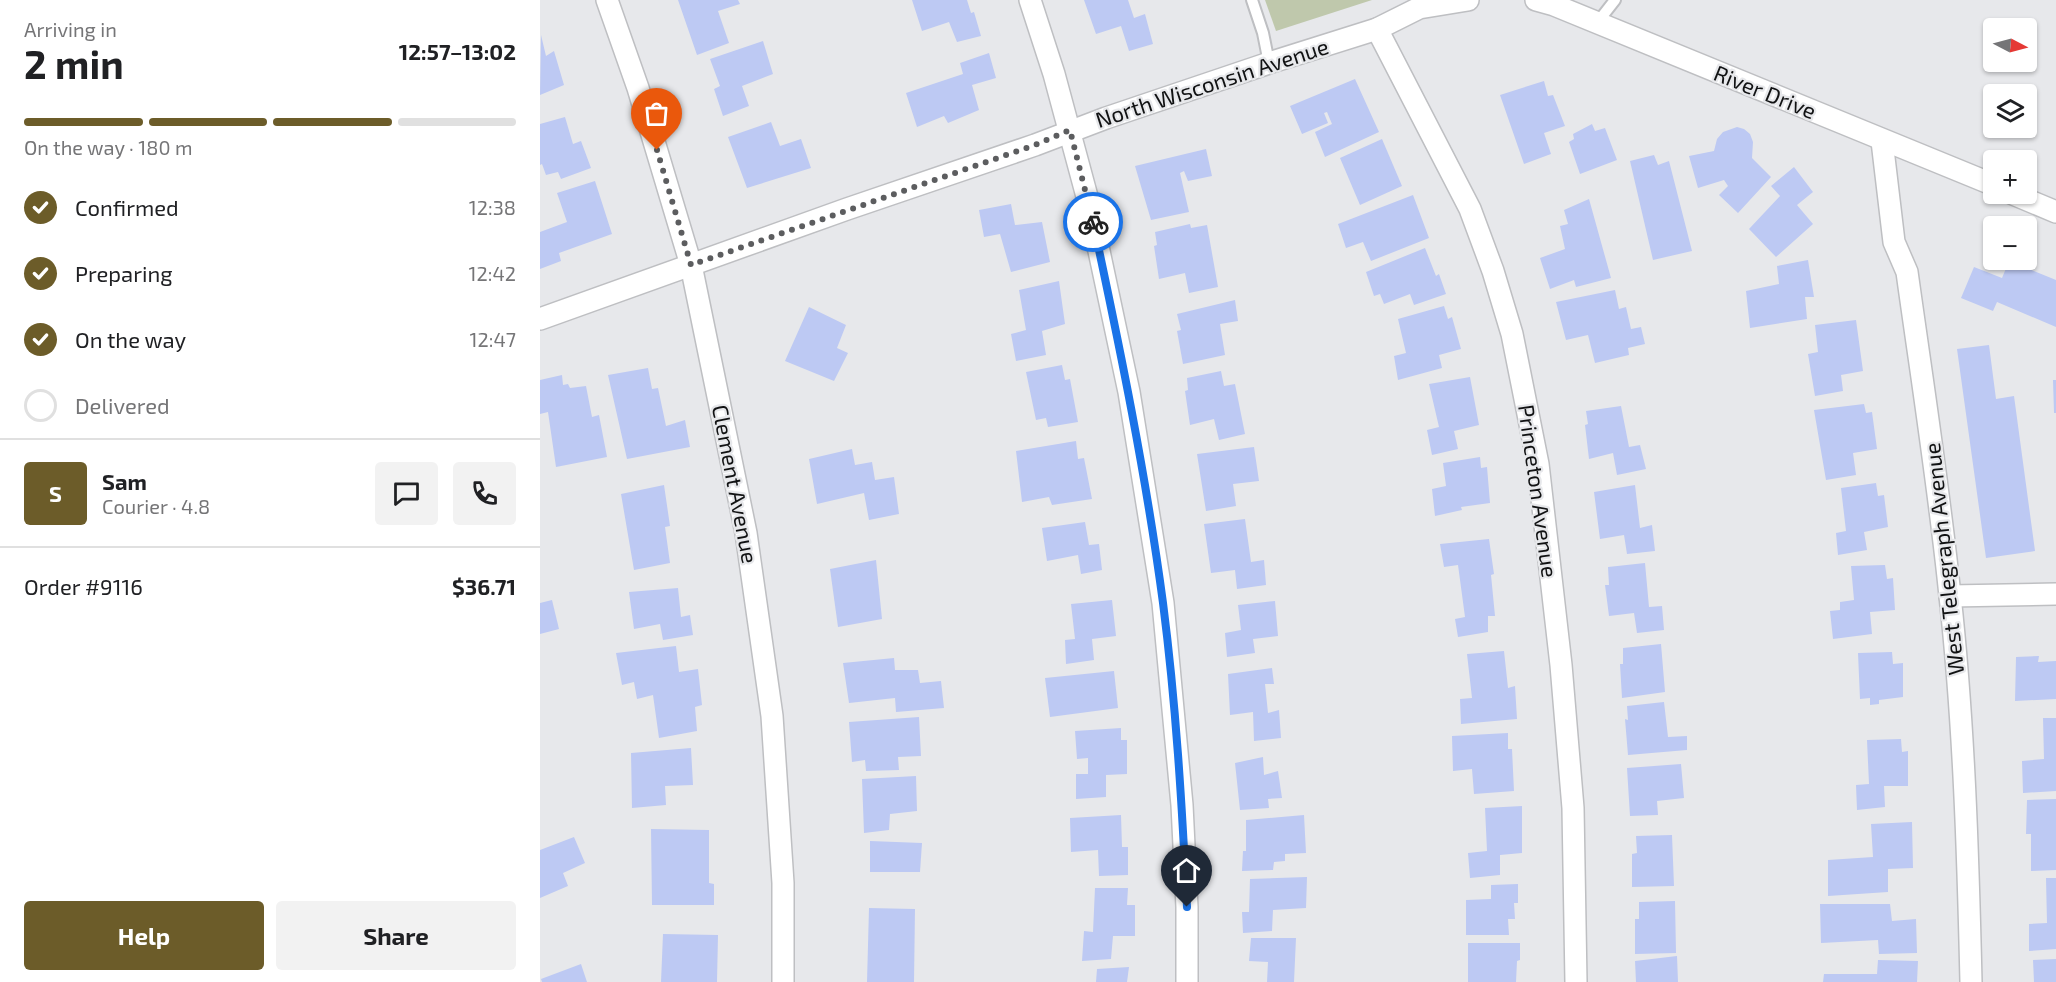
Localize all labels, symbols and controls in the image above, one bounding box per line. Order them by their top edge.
text: Arriving in [24,17,117,41]
north arrow [1983,18,2037,72]
map controls [1983,18,2037,270]
street label: North Wisconsin Avenue [1092,32,1331,132]
text: 12:57–13:02 [399,38,516,64]
text: 2 min [24,40,124,87]
street label: River Drive [1710,59,1820,123]
button: layers [1983,84,2037,138]
pin [631,88,682,150]
icon: bag [640,97,673,130]
text: On the way · 180 m [24,135,192,159]
button: + [1983,150,2037,204]
icon: check [24,191,57,224]
courier [1063,192,1123,252]
text: Confirmed [75,194,179,220]
text: 12:38 [469,195,516,219]
icon: bike [1077,206,1110,239]
button: − [1983,216,2037,270]
icon: check [24,257,57,290]
text: Preparing [75,260,173,286]
text: 12:42 [469,261,516,285]
icon: check [24,323,57,356]
text: On the way [75,326,186,352]
text: 12:47 [470,327,516,351]
text: Delivered [75,392,170,418]
street label: Clement Avenue [708,402,764,565]
street label: Princeton Avenue [1514,403,1564,579]
street label: West Telegraph Avenue [1918,442,1968,677]
button: chat [375,462,438,525]
button: phone [453,462,516,525]
text: Sam [102,468,147,494]
text: S [49,480,62,506]
text: Courier · 4.8 [102,494,210,518]
text: Order #9116 [24,573,143,599]
text: $36.71 [452,573,516,599]
pin [1161,845,1212,907]
icon: home [1170,854,1203,887]
button: Help [24,901,264,970]
button: Share [276,901,516,970]

